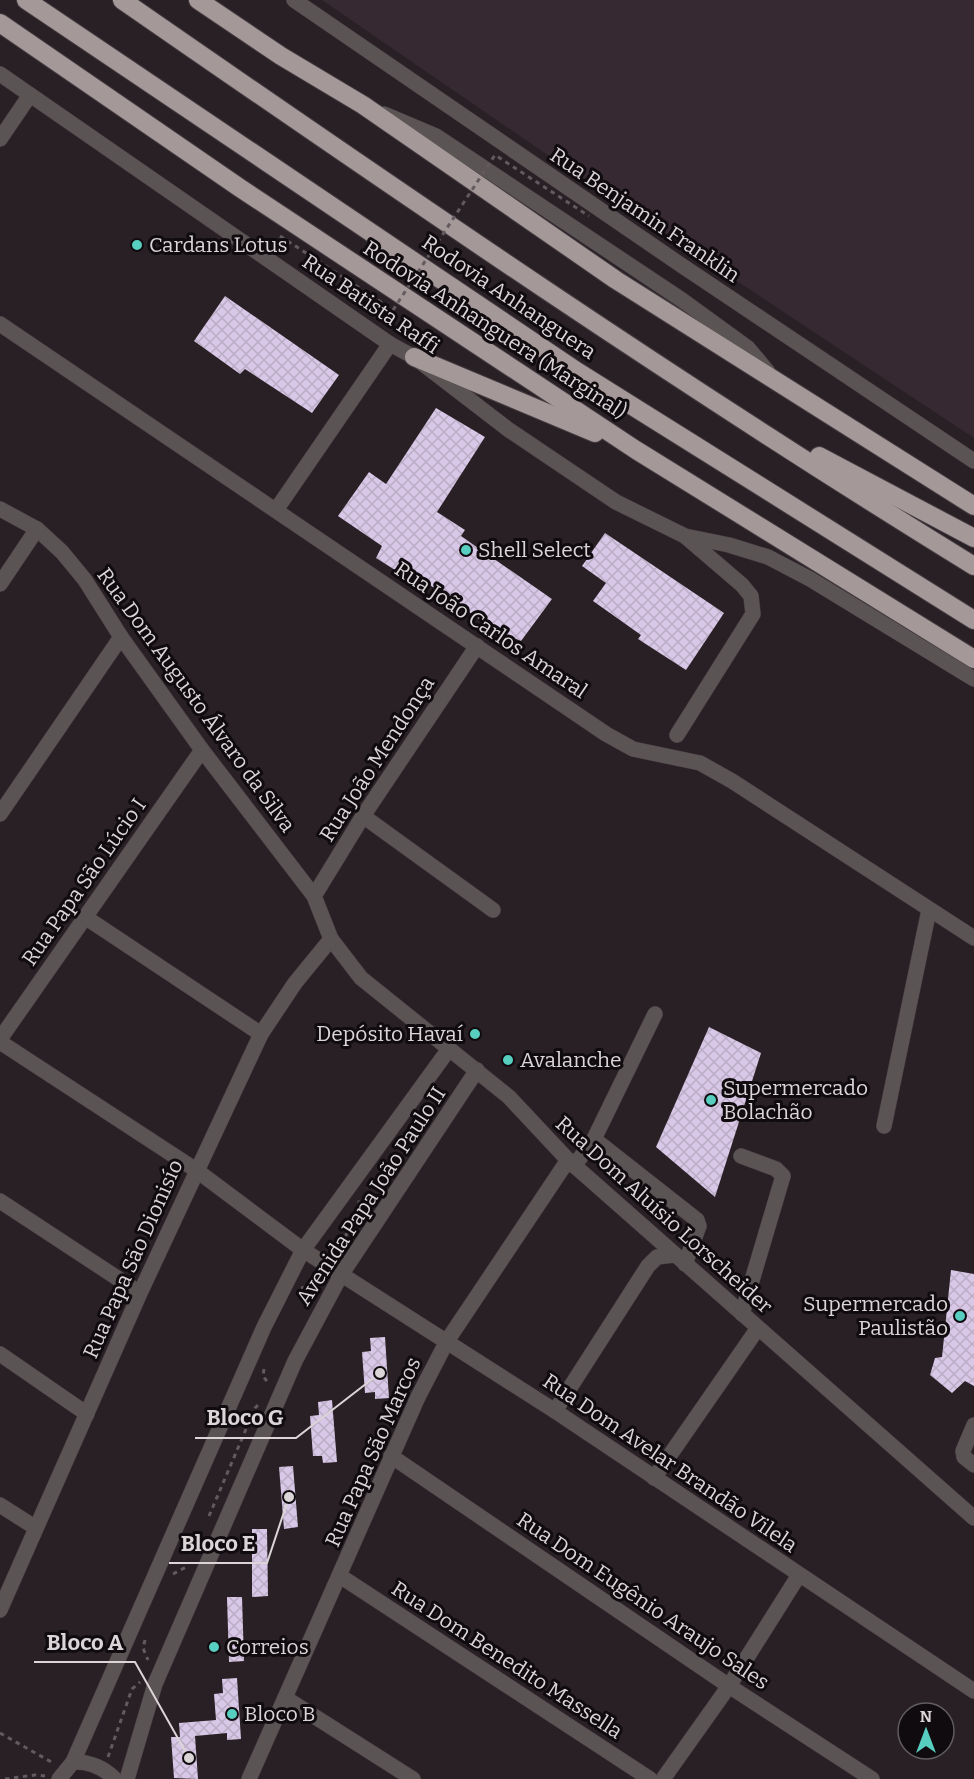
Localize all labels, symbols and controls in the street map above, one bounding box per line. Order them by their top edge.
street label: Rua Benjamin Franklin [545,142,745,288]
street label: Rodovia Anhanguera [417,229,601,365]
place label: Cardans Lotus [149,232,288,258]
street label: Rodovia Anhanguera (Marginal) [359,235,631,425]
marker: Cardans Lotus [130,238,144,252]
street label: Rua Batista Raffi [297,248,445,360]
place label: Shell Select [478,537,591,563]
marker: Shell Select [459,543,473,557]
street label: Rua João Carlos Amaral [390,556,592,704]
street label: Rua Dom Augusto Álvaro da Silva [91,563,301,838]
street label: Rua João Mendonça [314,671,440,846]
street label: Rua Papa São Lúcio I [16,793,152,971]
place label: Depósito Havaí [316,1021,464,1047]
marker: Depósito Havaí [468,1027,482,1041]
place label: Avalanche [520,1047,622,1073]
marker: Avalanche [501,1053,515,1067]
place label: Supermercado Bolachão [723,1075,868,1125]
street label: Avenida Papa João Paulo II [291,1082,451,1310]
marker: Supermercado Bolachão [704,1093,718,1107]
street label: Rua Dom Aluísio Lorscheider [550,1111,778,1319]
street label: Rua Papa São Dionisío [77,1156,189,1362]
place label: Supermercado Paulistão [803,1291,948,1341]
marker: Supermercado Paulistão [953,1309,967,1323]
street label: Rua Papa São Marcos [319,1353,427,1551]
street label: Rua Dom Avelar Brandão Vilela [538,1368,803,1558]
callout: Bloco G [195,1398,296,1438]
text: Bloco G [207,1404,284,1431]
street label: Rua Dom Eugênio Araujo Sales [512,1507,774,1695]
callout: Bloco E [169,1523,267,1563]
text: Bloco E [181,1530,255,1557]
street label: Rua Dom Benedito Massella [387,1576,628,1745]
callout: Bloco A [34,1622,135,1662]
text: Bloco A [47,1629,124,1656]
place label: Correios [226,1634,309,1660]
marker: Correios [207,1640,221,1654]
place label: Bloco B [244,1701,316,1727]
north arrow [896,1701,956,1761]
marker: Bloco B [225,1707,239,1721]
text: N [920,1707,932,1726]

